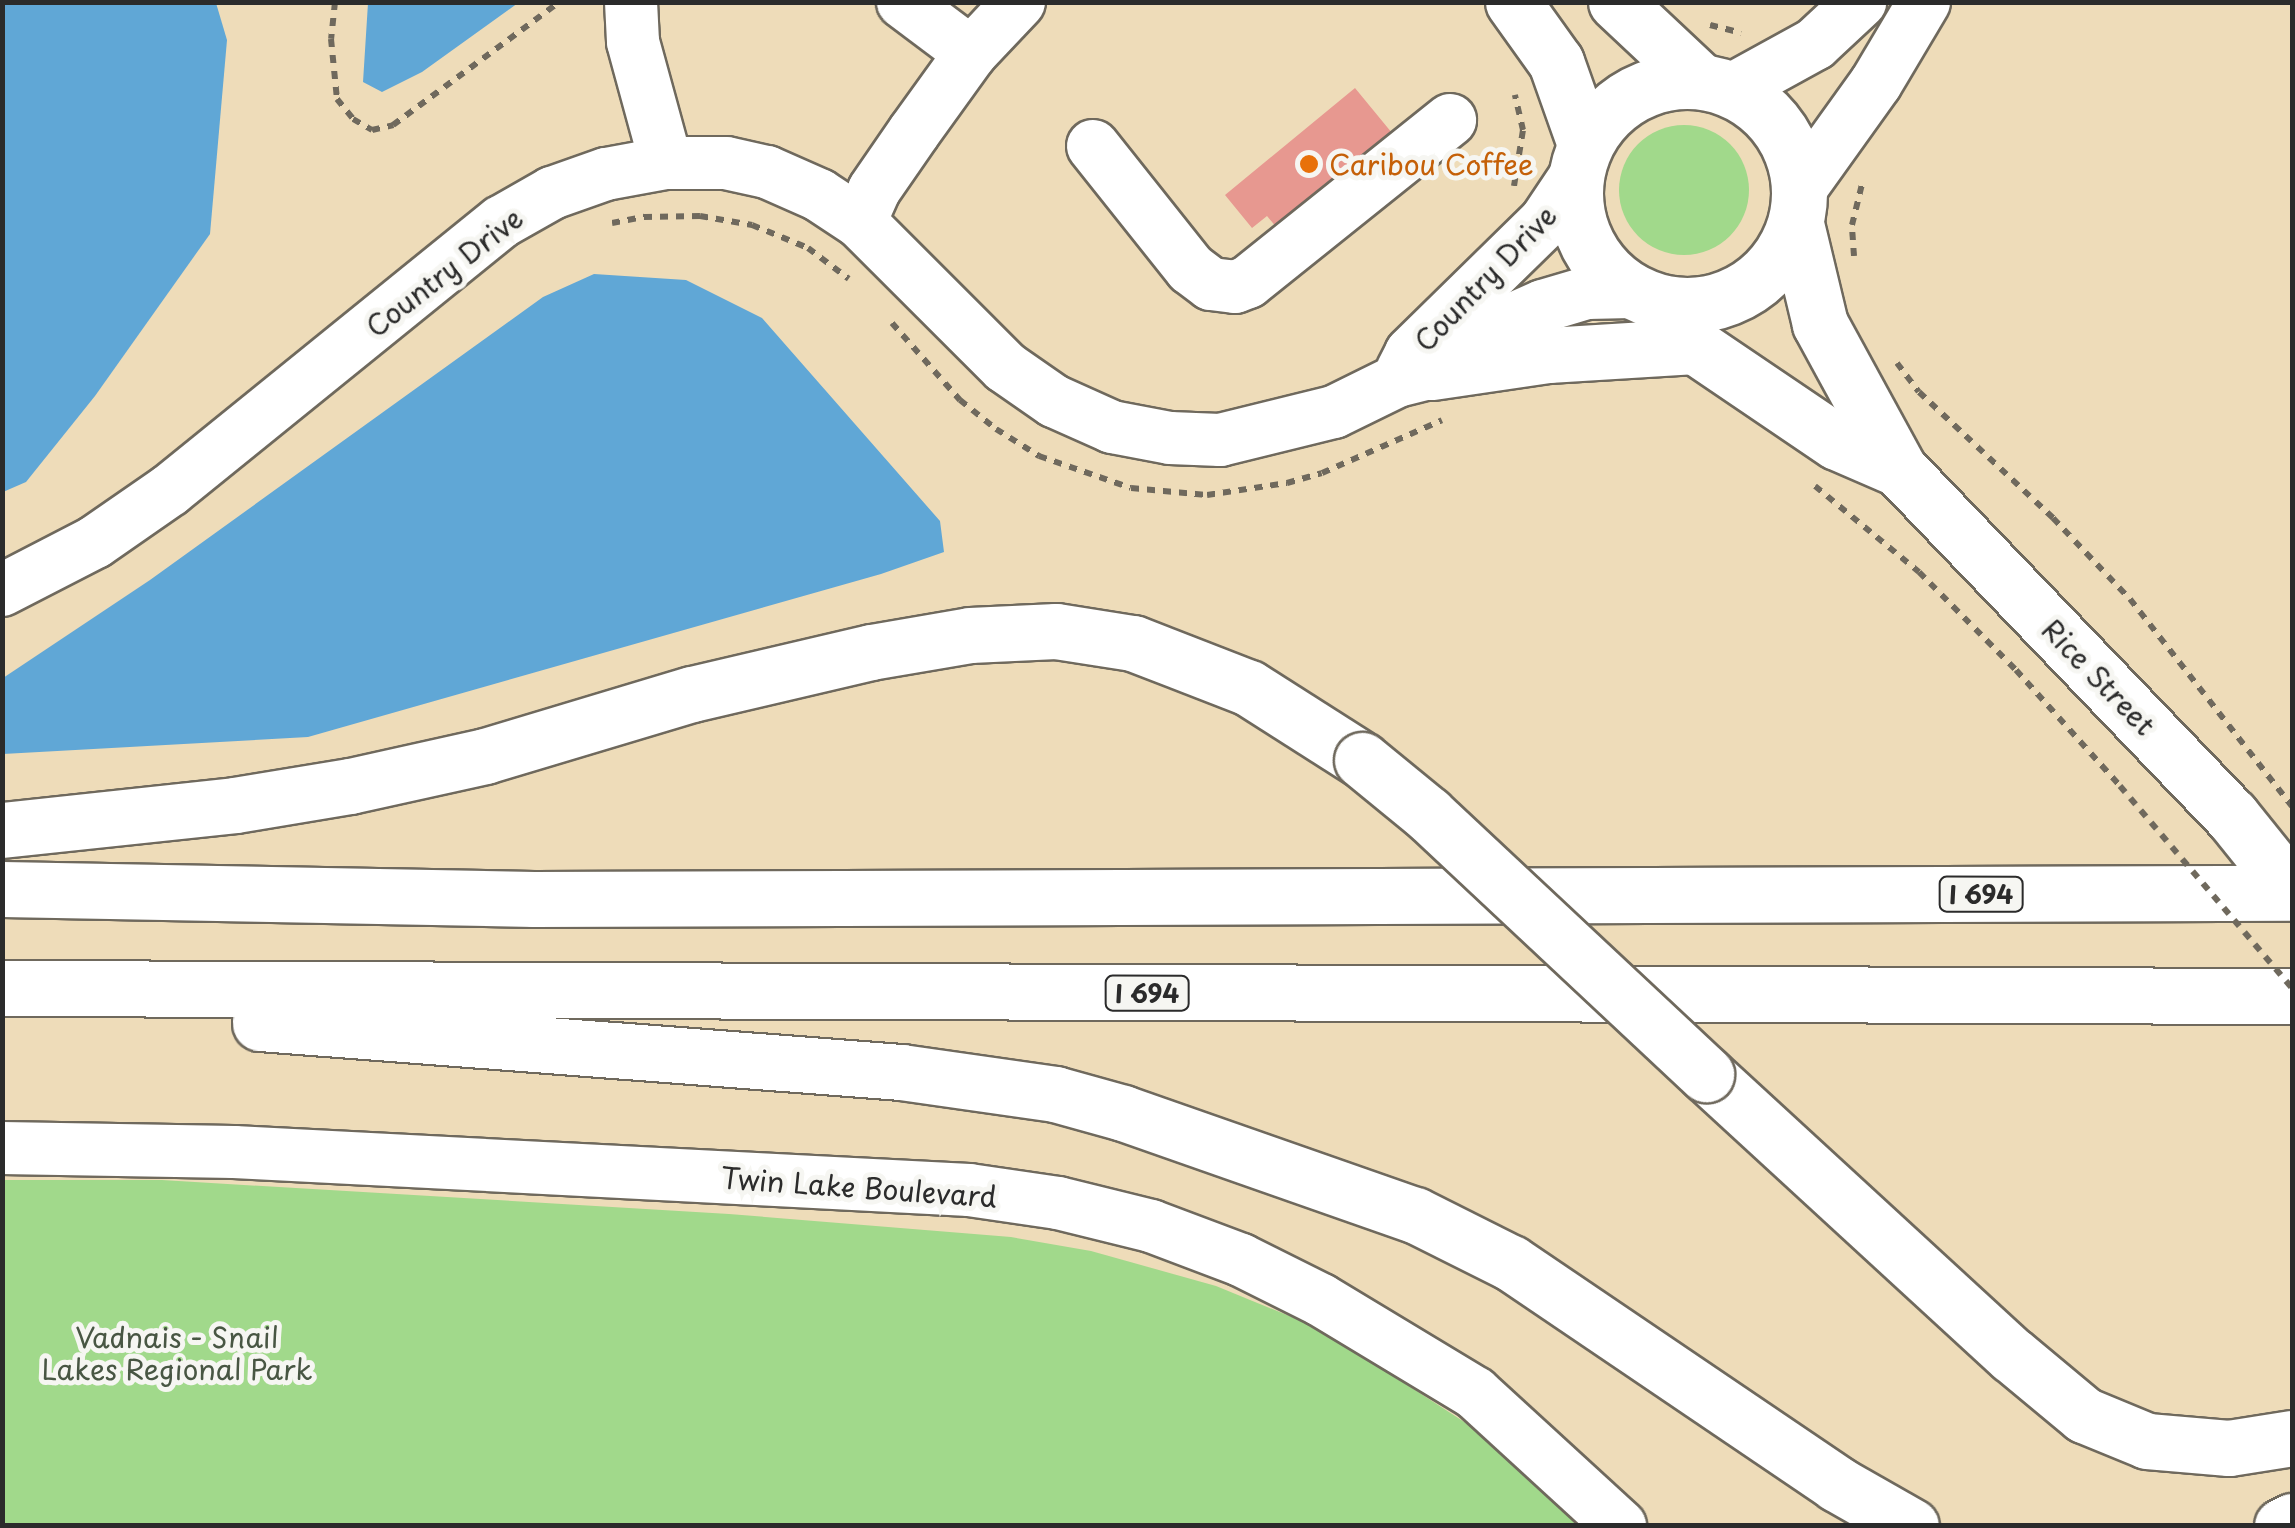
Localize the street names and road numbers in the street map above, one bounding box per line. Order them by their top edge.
street label: Country Drive [1407,198,1563,358]
street label: Country Drive [358,200,530,344]
street label: Rice Street [2035,612,2163,742]
road number: I 694 [1936,874,2026,914]
road number: I 694 [1102,973,1192,1013]
street label: Twin Lake Boulevard [719,1161,999,1213]

